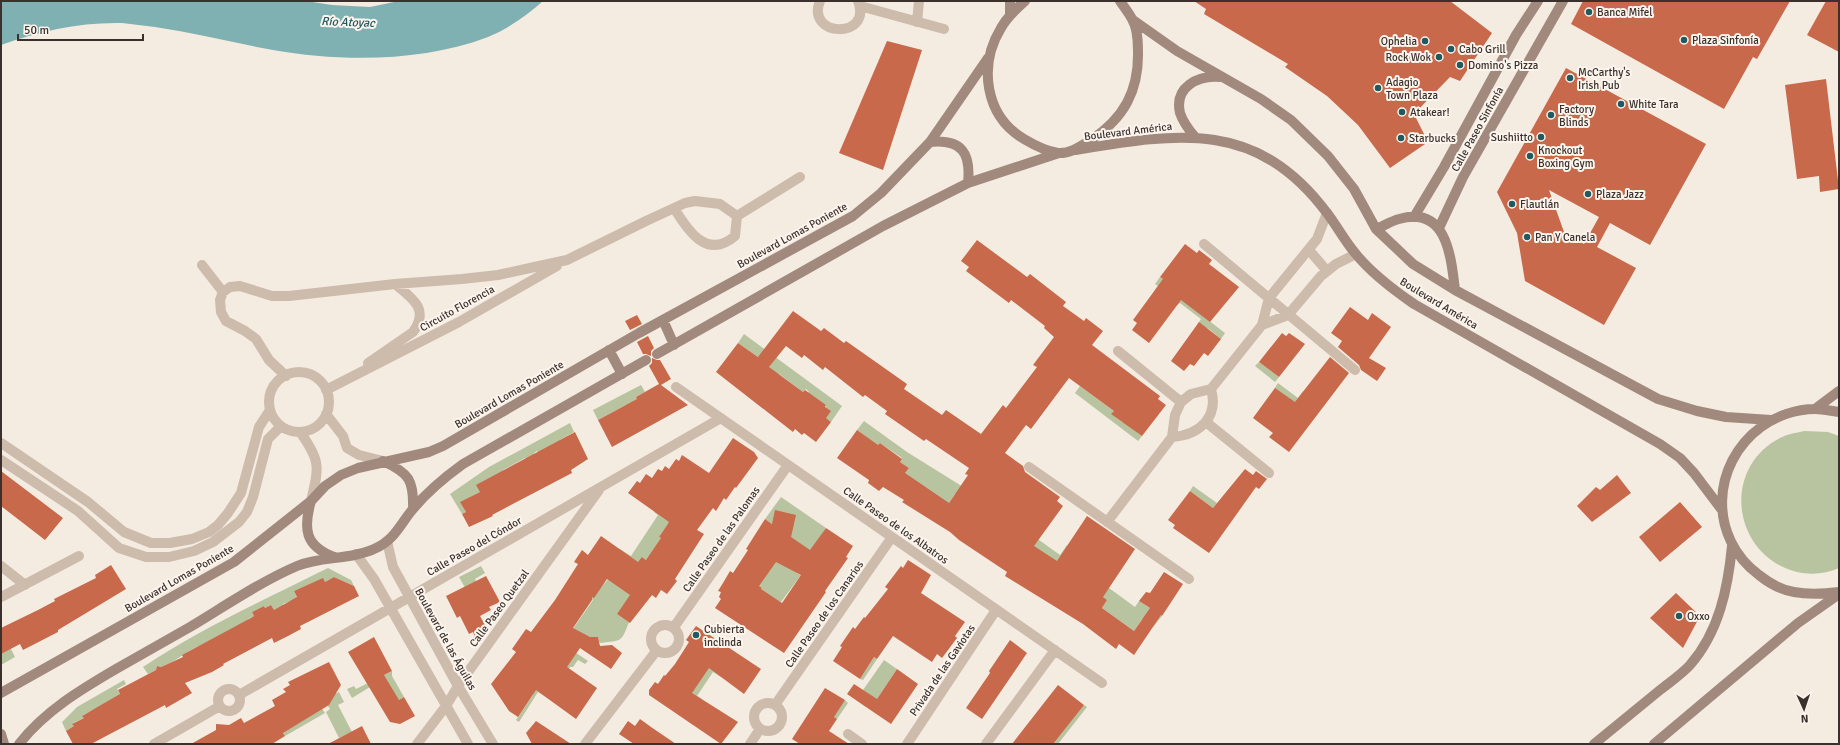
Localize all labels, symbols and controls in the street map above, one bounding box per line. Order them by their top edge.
place label: Banca Mifel [1597,6,1653,19]
marker: Banca Mifel [1584,7,1594,17]
water label: Río Atoyac [321,14,376,31]
scale bar [18,16,143,42]
text: 50 m [24,23,49,38]
place label: Plaza Sinfonía [1692,34,1759,47]
place label: Ophelia [1381,35,1417,48]
marker: Plaza Sinfonía [1679,35,1689,45]
marker: Ophelia [1420,36,1430,46]
place label: Cabo Grill [1459,43,1506,56]
marker: Cabo Grill [1446,44,1456,54]
place label: Rock Wok [1386,51,1431,64]
marker: Rock Wok [1434,52,1444,62]
place label: Domino's Pizza [1468,59,1539,72]
marker: Domino's Pizza [1455,60,1465,70]
place label: McCarthy's Irish Pub [1578,66,1631,92]
marker: McCarthy's Irish Pub [1565,73,1575,83]
place label: Adagio Town Plaza [1386,76,1438,102]
marker: Adagio Town Plaza [1373,83,1383,93]
street label: Calle Paseo Sinfonía [1449,84,1506,174]
place label: White Tara [1629,98,1679,111]
marker: White Tara [1616,99,1626,109]
place label: Factory Blinds [1559,103,1595,129]
place label: Atakear! [1410,106,1450,119]
marker: Atakear! [1397,107,1407,117]
marker: Factory Blinds [1546,110,1556,120]
street label: Boulevard América [1083,120,1173,143]
place label: Sushiitto [1491,131,1533,144]
place label: Starbucks [1409,132,1456,145]
marker: Sushiitto [1536,132,1546,142]
marker: Starbucks [1396,133,1406,143]
place label: Knockout Boxing Gym [1538,144,1594,170]
marker: Knockout Boxing Gym [1525,151,1535,161]
place label: Plaza Jazz [1596,188,1644,201]
marker: Plaza Jazz [1583,189,1593,199]
place label: Flautlán [1520,198,1559,211]
marker: Flautlán [1507,199,1517,209]
street label: Boulevard Lomas Poniente [735,200,850,271]
place label: Pan Y Canela [1535,231,1596,244]
marker: Pan Y Canela [1522,232,1532,242]
street label: Boulevard América [1397,275,1480,332]
street label: Circuito Florencia [418,282,497,334]
street label: Boulevard Lomas Poniente [452,358,566,431]
street label: Calle Paseo de las Palomas [680,484,763,595]
street label: Calle Paseo de los Albatros [841,484,951,567]
street label: Calle Paseo del Cóndor [425,514,524,579]
street label: Boulevard Lomas Poniente [122,542,236,615]
street label: Calle Paseo de los Canarios [782,558,866,670]
street label: Calle Paseo Quetzal [467,567,532,650]
street label: Boulevard de las Águilas [412,586,480,693]
place label: Oxxo [1687,610,1710,623]
marker: Oxxo [1674,611,1684,621]
street label: Privada de las Gaviotas [907,622,978,718]
place label: Cubierta inclinda [704,623,745,649]
marker: Cubierta inclinda [691,630,701,640]
north arrow [1784,689,1824,729]
text: N [1800,712,1809,725]

